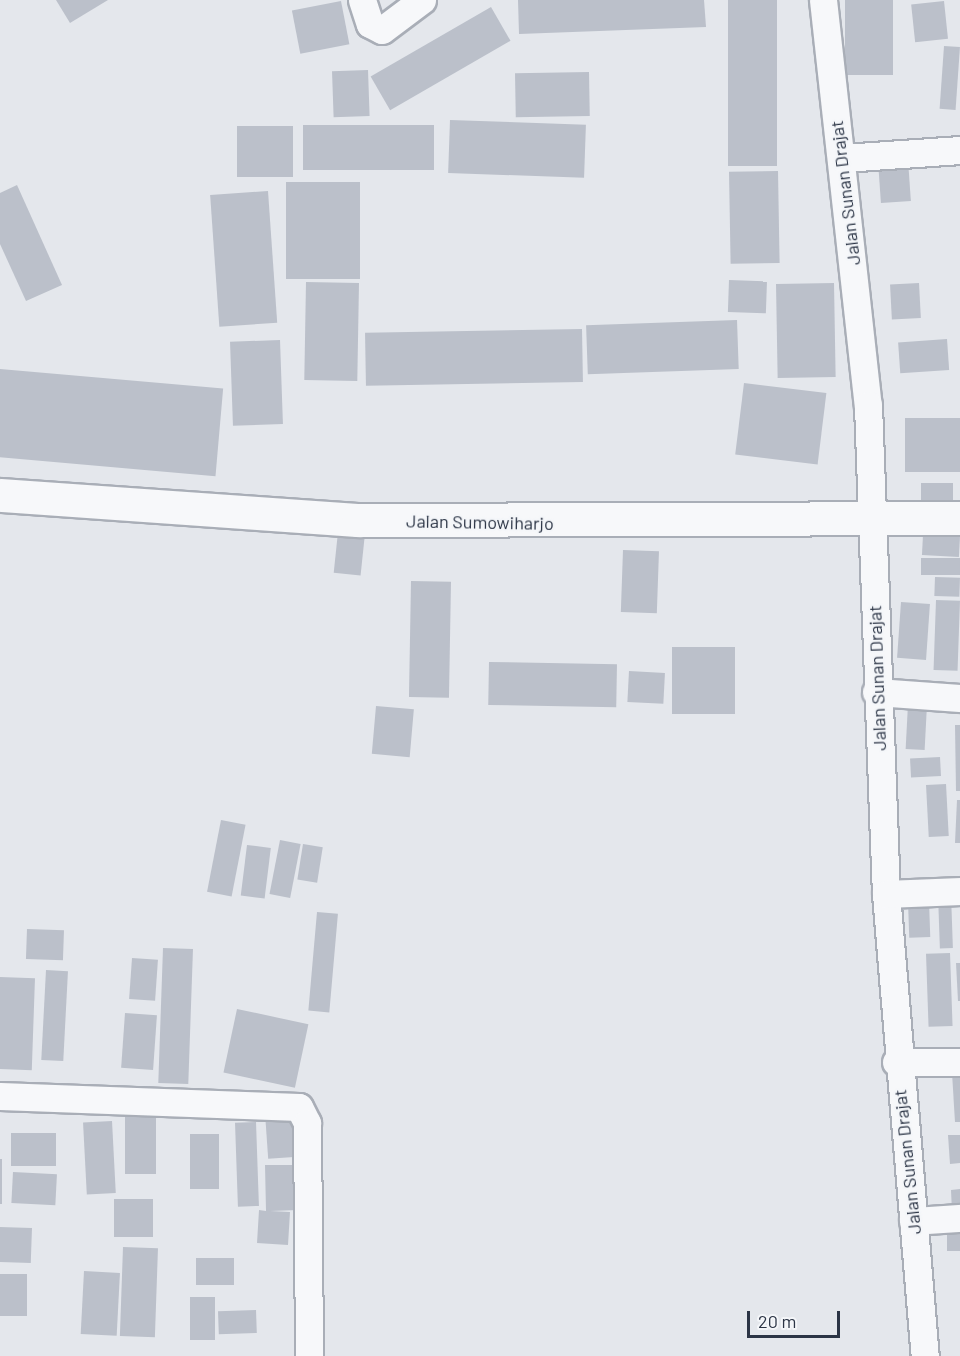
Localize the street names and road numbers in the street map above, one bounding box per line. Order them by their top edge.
street label: Jalan Sunan Drajat [825,119,865,267]
street label: Jalan Sumowiharjo [406,510,554,534]
street label: Jalan Sunan Drajat [864,605,890,751]
street label: Jalan Sunan Drajat [889,1089,925,1235]

